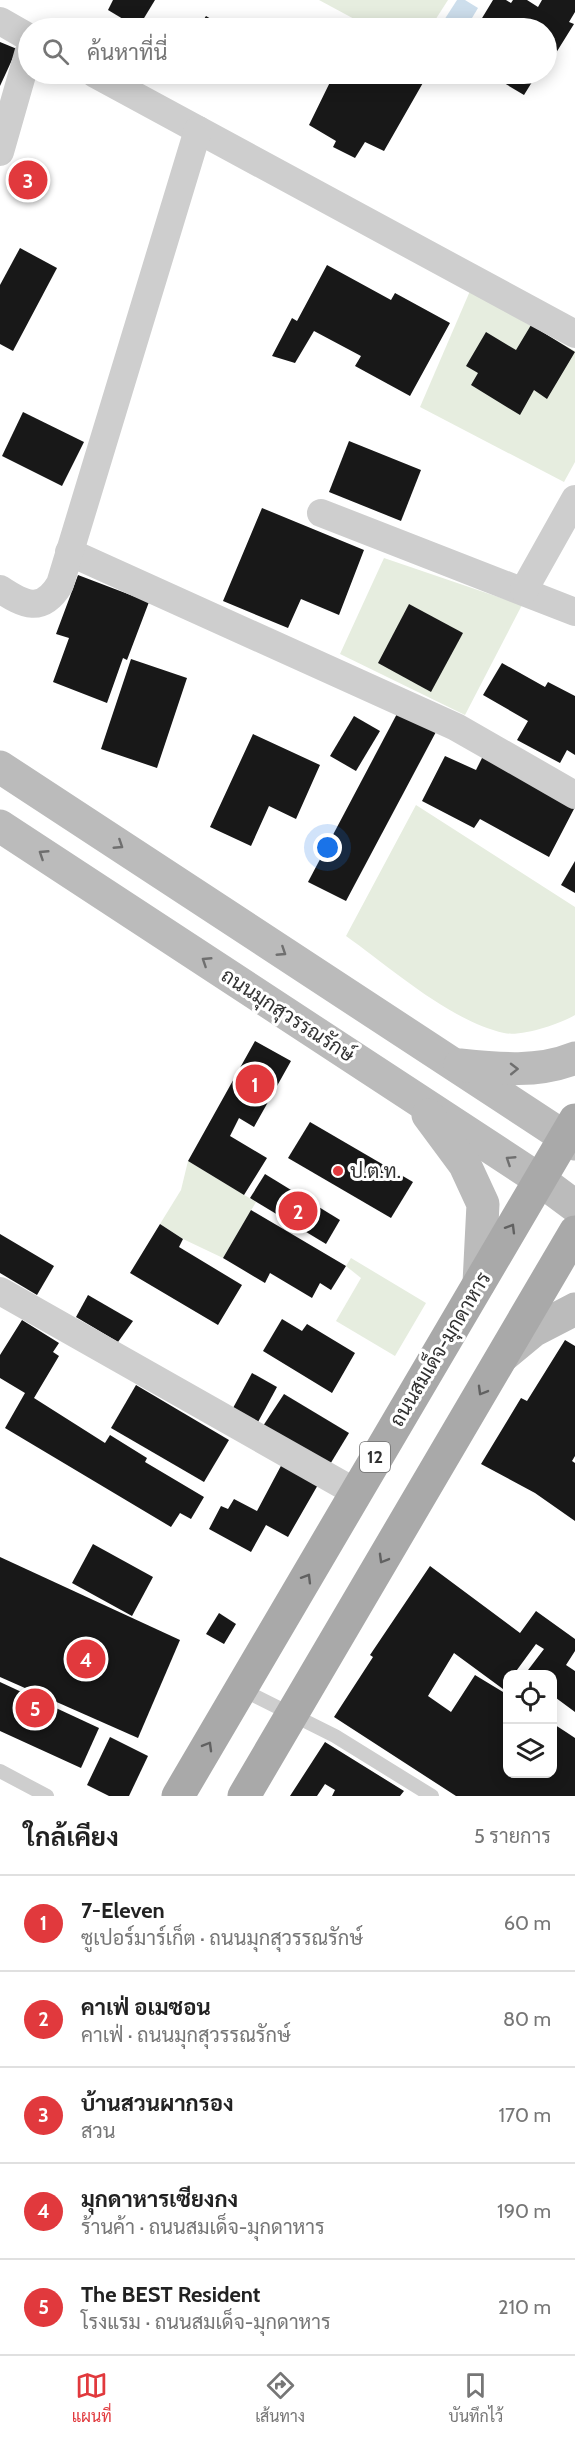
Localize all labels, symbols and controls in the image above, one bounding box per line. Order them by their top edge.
search box [18,18,557,84]
icon: search [39,35,72,68]
text: ค้นหาที่นี่ [87,39,167,66]
pin: 3 [9,158,48,202]
your location [313,833,342,862]
one-way arrow [112,838,123,849]
one-way arrow [39,850,49,862]
one-way arrow [276,945,287,956]
one-way arrow [202,957,213,968]
street label: ถนนมุกสุวรรณรักษ์ [216,961,360,1069]
pin: 1 [236,1062,274,1106]
one-way arrow [509,1062,518,1075]
one-way arrow [506,1156,517,1167]
place label: ป.ต.ท. [350,1159,401,1183]
marker: ป.ต.ท. [331,1164,345,1178]
pin: 2 [278,1188,318,1234]
one-way arrow [504,1224,516,1234]
street label: ถนนสมเด็จ-มุกดาหาร [382,1266,497,1432]
one-way arrow [478,1385,489,1395]
road number: 12 [360,1442,390,1472]
one-way arrow [379,1553,390,1563]
one-way arrow [299,1574,311,1584]
pin: 4 [66,1636,106,1682]
map controls [503,1670,557,1778]
button: locate [503,1670,557,1724]
pin: 5 [15,1686,54,1730]
button: layers [503,1724,557,1778]
one-way arrow [200,1741,212,1752]
text: ใกล้เคียง [24,1821,119,1853]
text: 5 รายการ [474,1824,551,1848]
text: 7-Eleven [81,1897,165,1924]
text: 1 [40,1911,47,1935]
text: 60 m [504,1911,551,1935]
text: ซูเปอร์มาร์เก็ต · ถนนมุกสุวรรณรักษ์ [81,1926,363,1950]
text: คาเฟ่ อเมซอน [81,1994,211,2021]
text: 2 [38,2007,49,2031]
text: 80 m [503,2007,551,2031]
text: คาเฟ่ · ถนนมุกสุวรรณรักษ์ [81,2023,291,2047]
text: บ้านสวนผากรอง [81,2090,234,2117]
text: 3 [38,2103,49,2127]
text: 170 m [499,2103,551,2127]
text: สวน [81,2119,116,2143]
text: มุกดาหารเซียงกง [81,2186,238,2213]
text: 4 [37,2199,50,2223]
text: 190 m [497,2199,551,2223]
text: ร้านค้า · ถนนสมเด็จ-มุกดาหาร [81,2215,325,2239]
text: The BEST Resident [81,2281,260,2308]
text: 5 [38,2295,49,2319]
text: 210 m [498,2295,551,2319]
text: โรงแรม · ถนนสมเด็จ-มุกดาหาร [81,2310,331,2334]
tab: แผนที่ [72,2369,112,2426]
tab: เส้นทาง [255,2369,305,2426]
tab: บันทึกไว้ [449,2369,503,2426]

